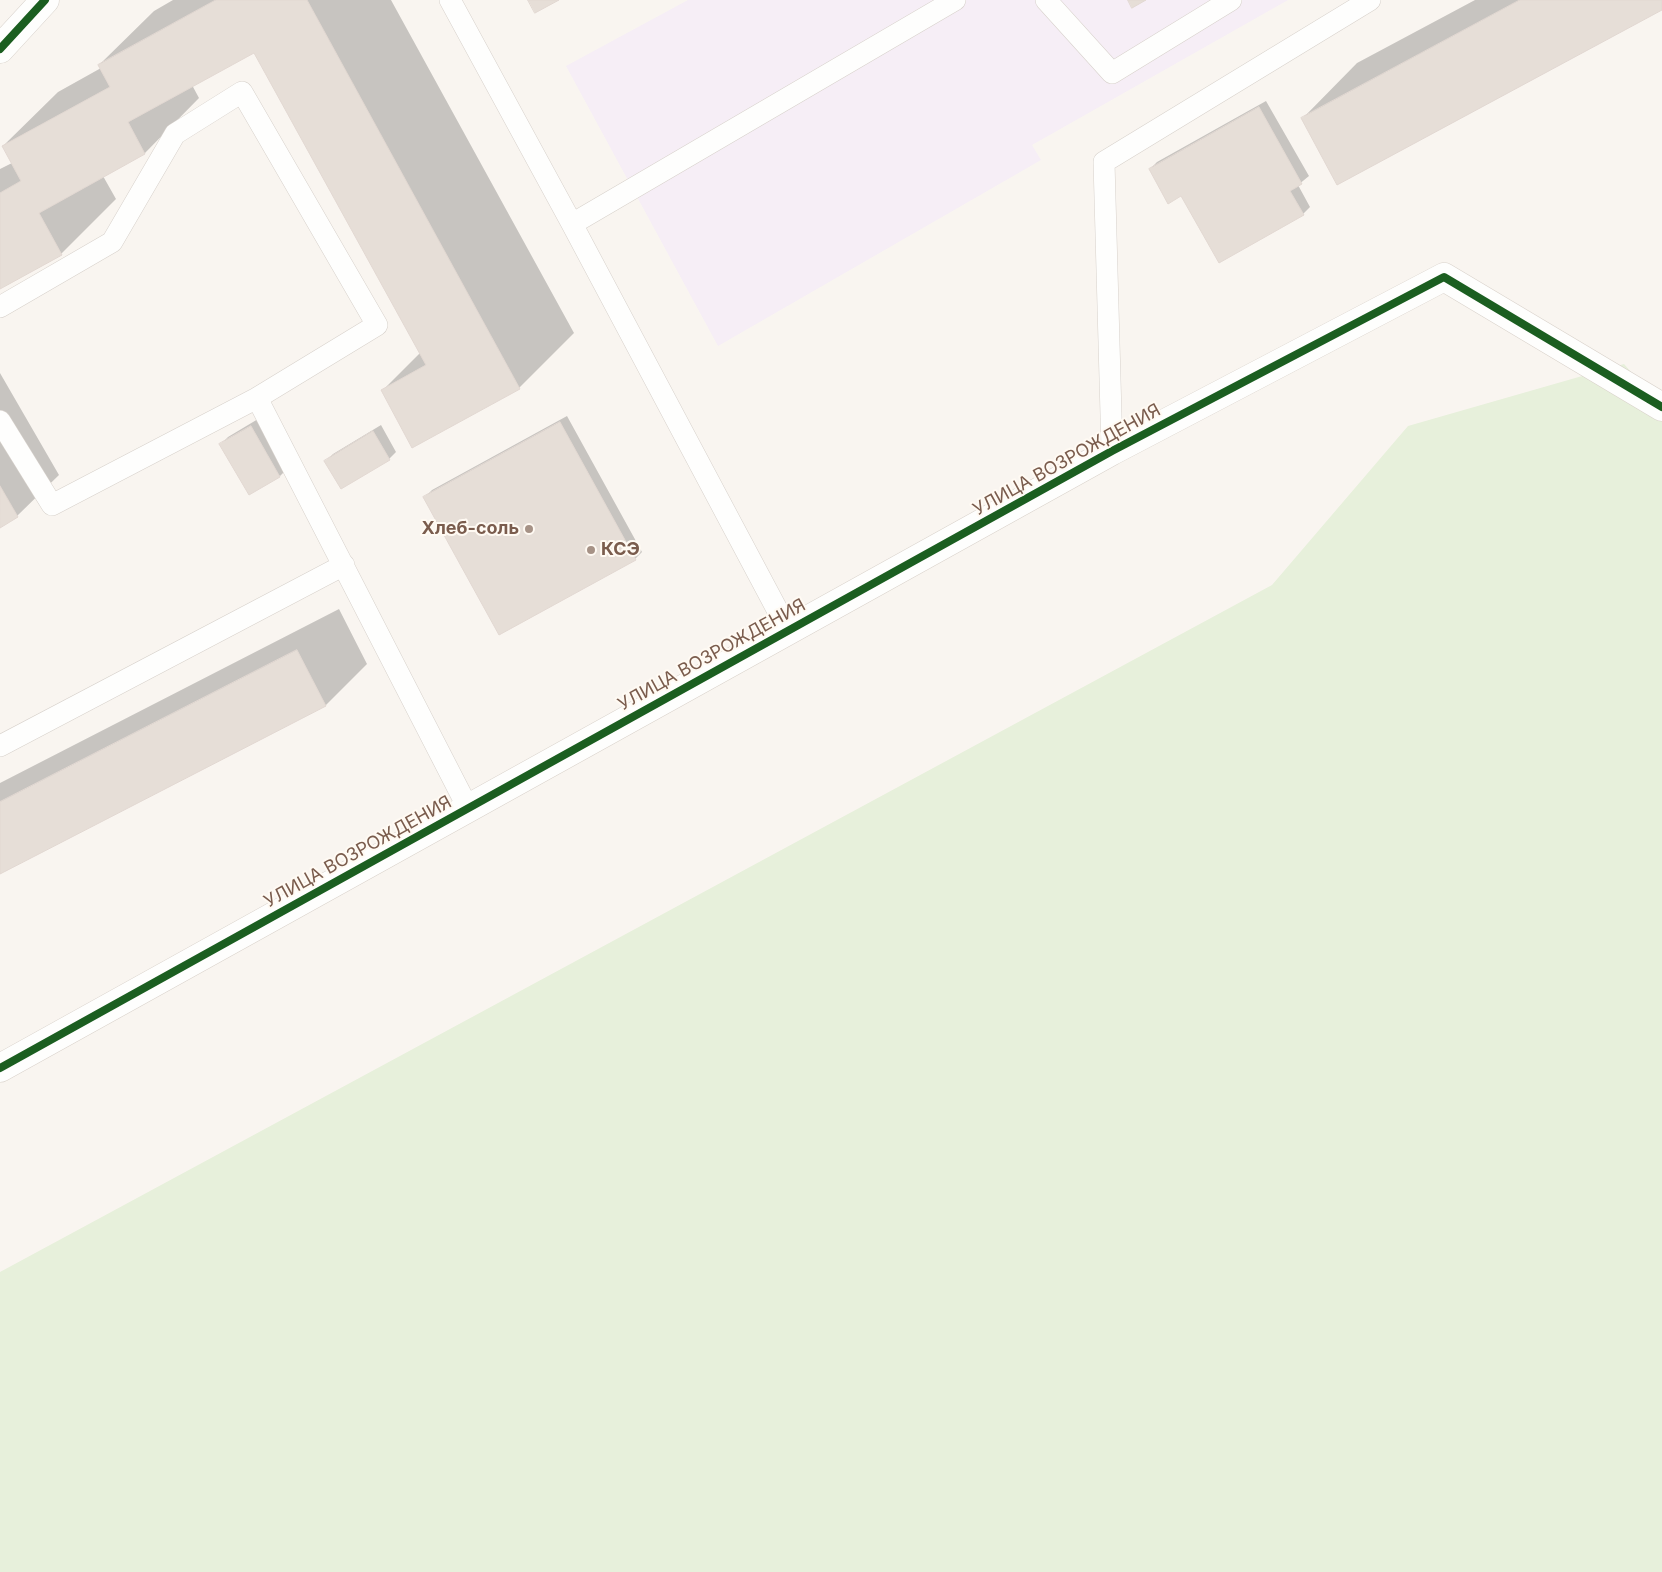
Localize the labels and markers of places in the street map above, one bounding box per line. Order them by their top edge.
place label: Хлеб-соль [422,518,519,540]
marker: Хлеб-соль [523,523,535,535]
place label: КСЭ [601,539,640,561]
marker: КСЭ [585,544,597,556]

